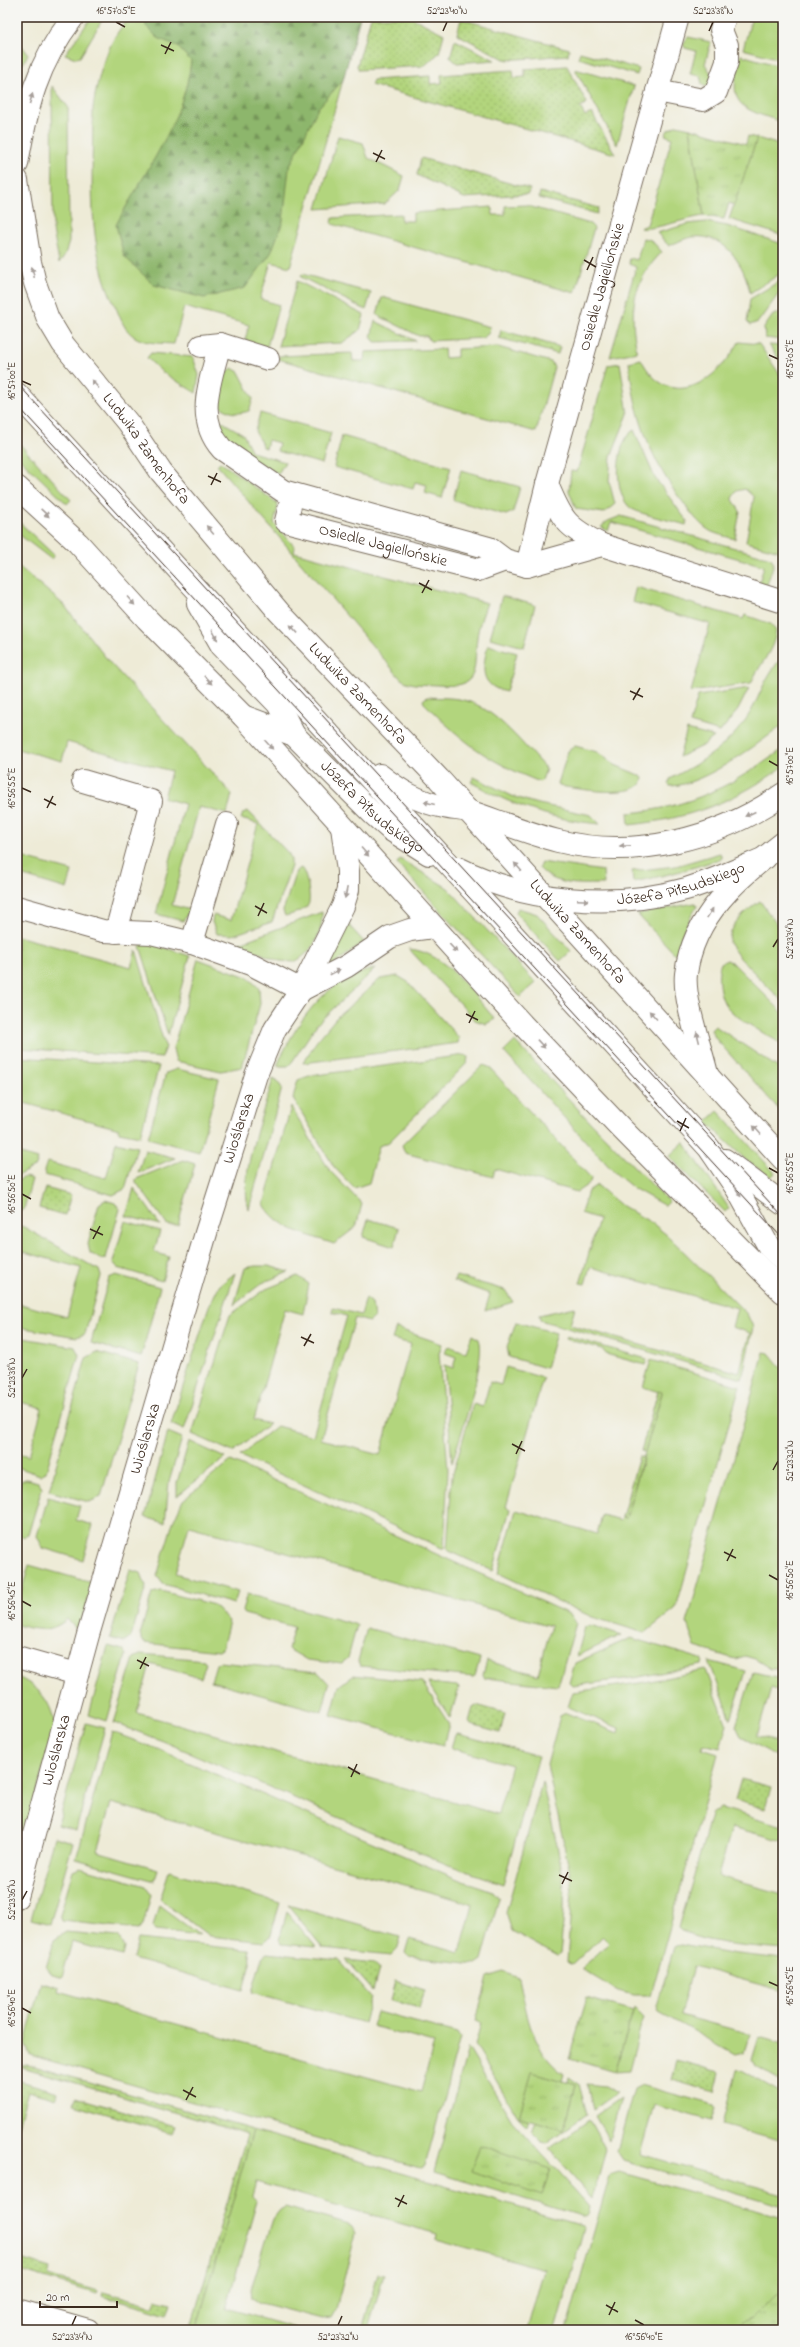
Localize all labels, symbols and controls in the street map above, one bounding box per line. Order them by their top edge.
text: 16°57'05"E [96,4,136,19]
text: 52°23'40"N [426,4,468,19]
text: 52°23'38"N [693,4,733,19]
one-way arrow [28,92,34,104]
street label: Osiedle Jagiellońskie [573,219,632,354]
one-way arrow [29,266,35,278]
text: 16°57'05"E [783,339,798,379]
text: 16°57'00"E [5,362,20,400]
one-way arrow [90,379,99,390]
street label: Ludwika Zamenhofa [96,388,196,510]
one-way arrow [41,508,50,517]
street label: Osiedle Jagiellońskie [316,518,451,574]
one-way arrow [206,525,215,535]
one-way arrow [126,596,135,605]
one-way arrow [290,624,299,634]
one-way arrow [212,629,218,641]
street label: Ludwika Zamenhofa [302,637,413,751]
one-way arrow [203,675,213,685]
one-way arrow [264,741,273,750]
text: 16°57'00"E [783,747,798,785]
street label: Józefa Piłsudskiego [314,755,428,860]
text: 16°56'55"E [5,767,20,809]
one-way arrow [422,800,434,806]
one-way arrow [744,811,756,817]
one-way arrow [619,843,631,850]
one-way arrow [361,847,370,858]
street label: Józefa Piłsudskiego [616,856,749,912]
one-way arrow [513,862,523,872]
street label: Ludwika Zamenhofa [523,874,631,990]
one-way arrow [343,887,349,899]
one-way arrow [577,896,589,903]
one-way arrow [706,908,714,918]
text: 52°23'34"N [783,918,798,959]
one-way arrow [448,943,458,953]
one-way arrow [330,969,341,976]
one-way arrow [648,1009,657,1020]
one-way arrow [694,1030,700,1043]
one-way arrow [537,1039,546,1049]
street label: Wioślarska [217,1090,261,1167]
one-way arrow [752,1125,762,1135]
text: 16°56'55"E [783,1152,798,1194]
text: 16°56'50"E [5,1174,20,1214]
one-way arrow [735,1186,742,1198]
text: 52°23'38"N [5,1358,20,1398]
street label: Wioślarska [124,1400,167,1477]
text: 52°23'32"N [783,1440,798,1482]
text: 16°56'50"E [783,1560,798,1600]
text: 16°56'45"E [5,1581,20,1621]
street label: Wioślarska [36,1712,78,1789]
text: 52°23'36"N [5,1879,20,1921]
text: 16°56'45"E [783,1966,798,2006]
text: 16°56'40"E [5,1989,20,2027]
scale bar [40,2283,117,2309]
text: 20 m [46,2289,69,2307]
text: 52°23'34"N [52,2330,93,2345]
text: 52°23'32"N [317,2330,359,2345]
text: 16°56'40"E [625,2330,663,2345]

